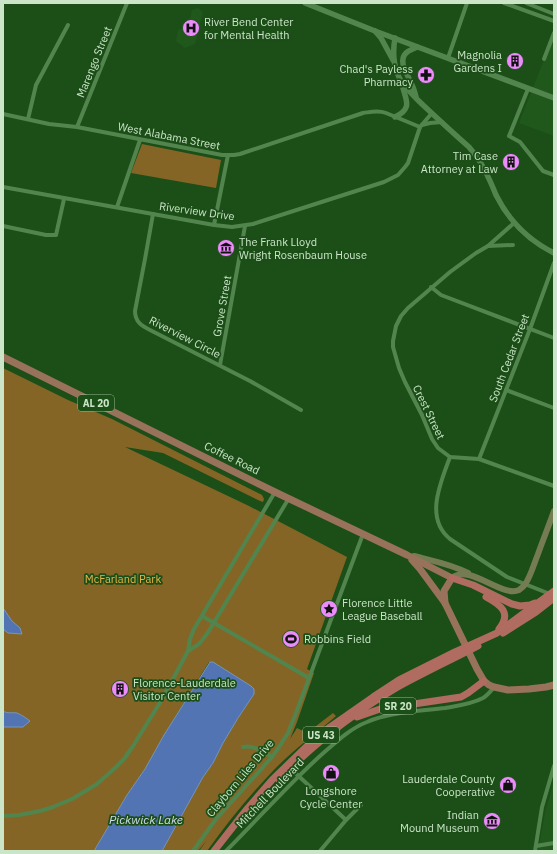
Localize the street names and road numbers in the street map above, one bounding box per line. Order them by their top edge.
street label: Marengo Street [73,24,115,100]
street label: West Alabama Street [117,119,221,153]
street label: Riverview Drive [158,199,236,223]
street label: Grove Street [210,274,234,338]
street label: South Cedar Street [486,312,532,404]
street label: Riverview Circle [147,313,223,361]
street label: Crest Street [410,383,448,442]
road number: AL 20 [78,395,114,411]
street label: Coffee Road [202,439,262,477]
road number: SR 20 [380,698,416,714]
road number: US 43 [303,727,339,743]
street label: Clayborn Liles Drive [203,736,277,820]
street label: Mitchell Boulevard [233,755,307,831]

